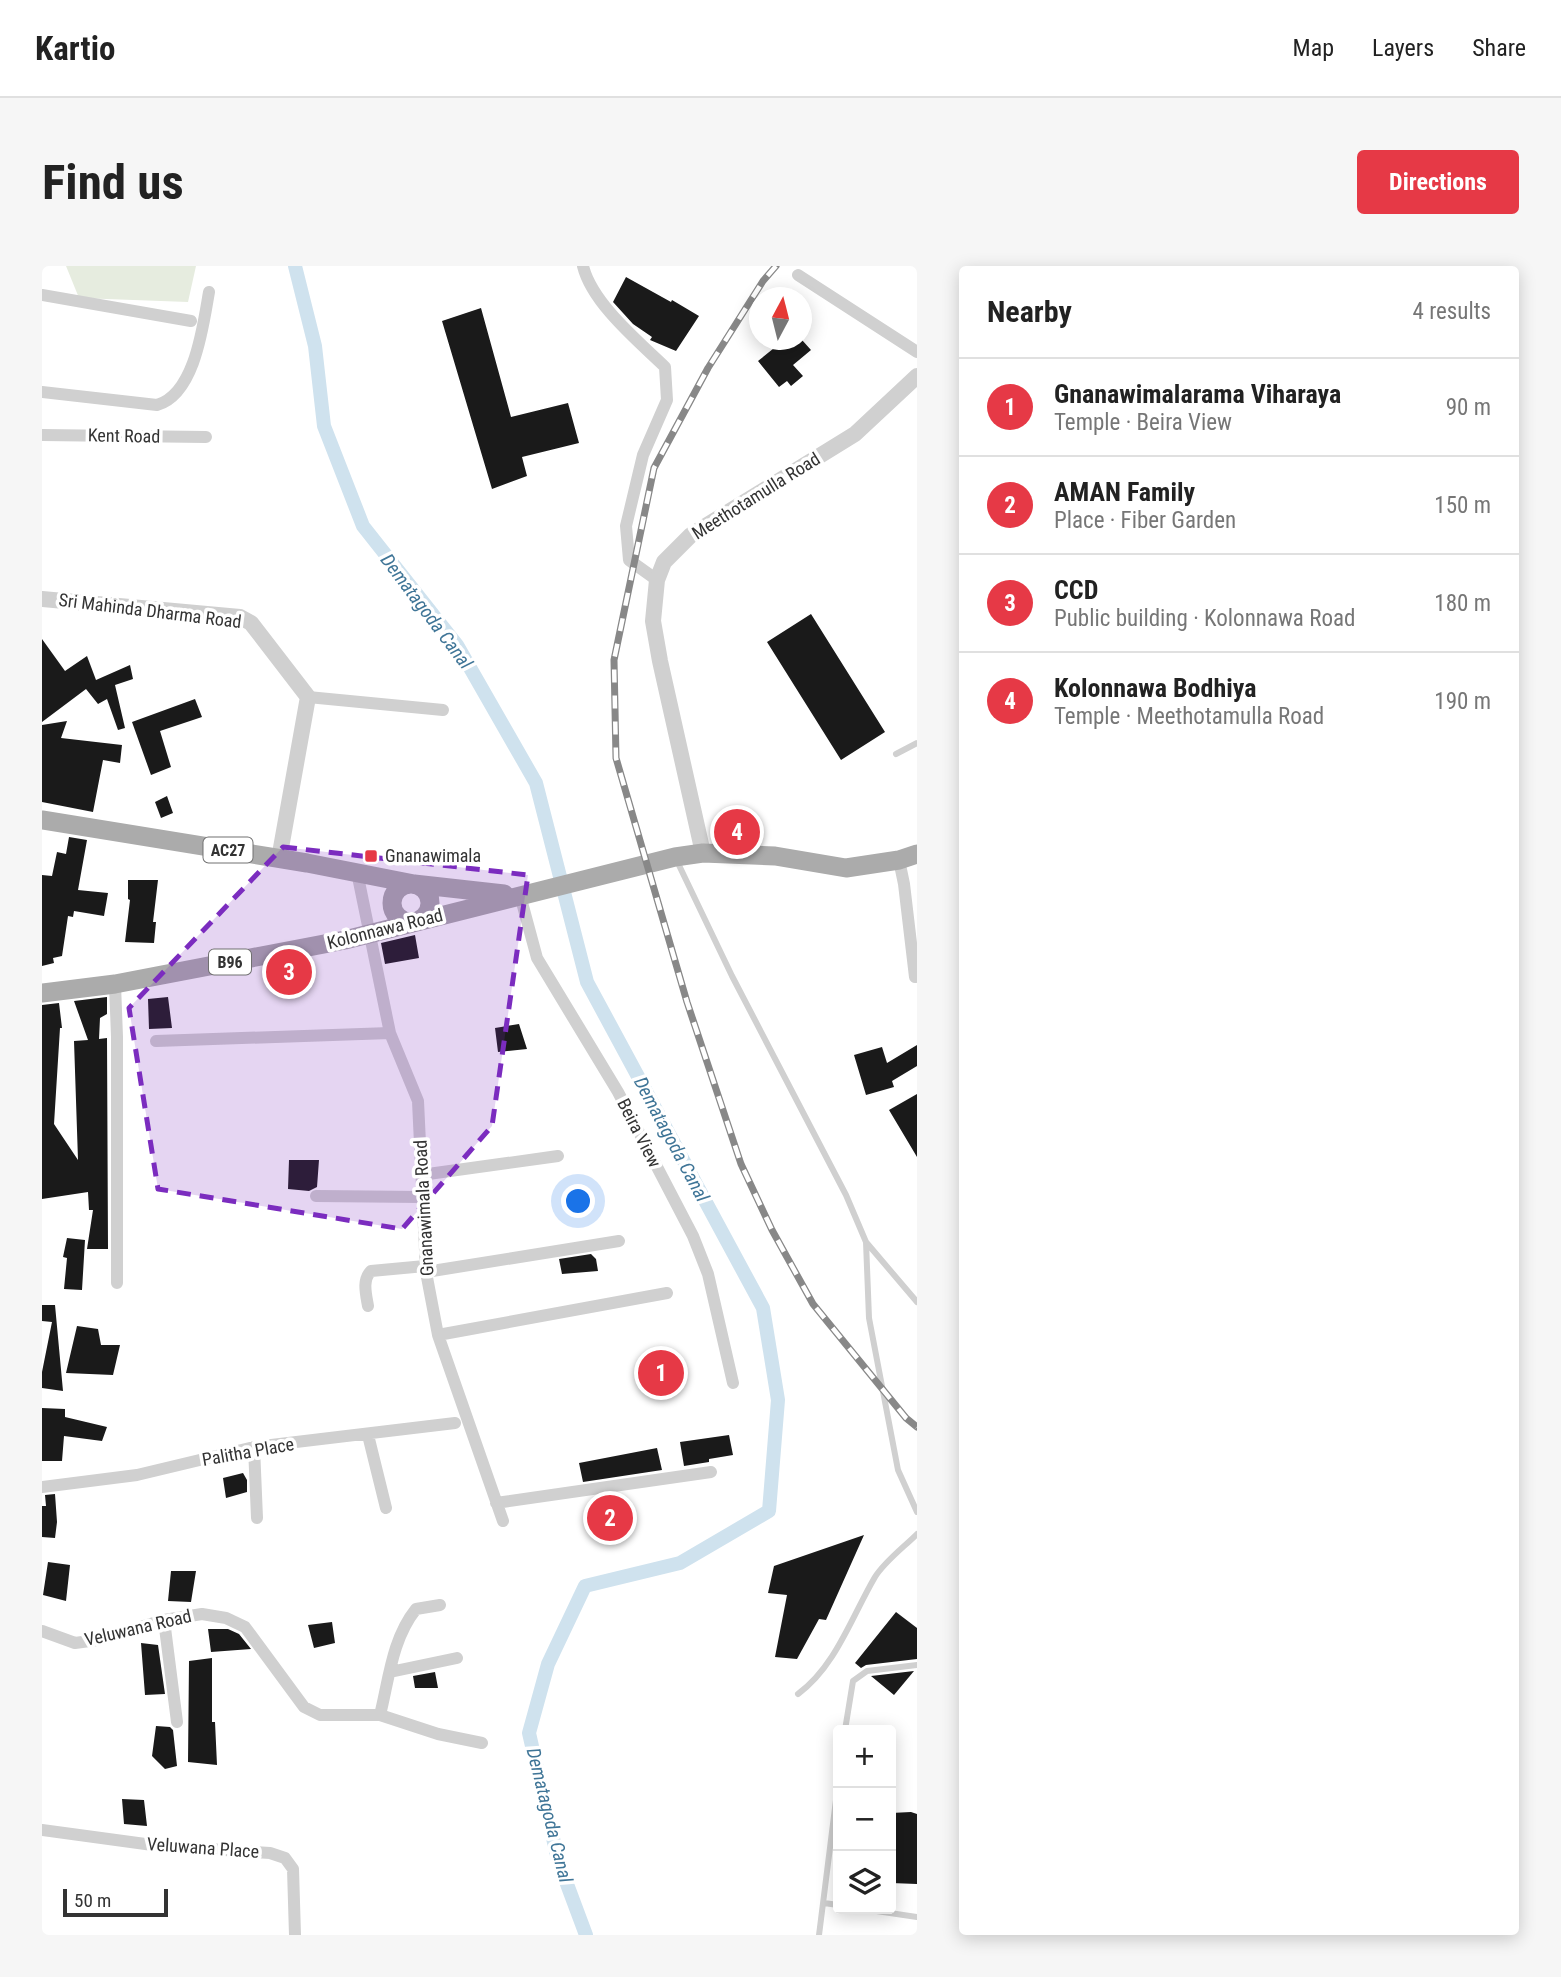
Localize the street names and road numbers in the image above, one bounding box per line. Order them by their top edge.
street label: Kent Road [88,424,160,447]
street label: Meethotamulla Road [688,448,824,543]
street label: Sri Mahinda Dharma Road [57,589,243,632]
road number: AC27 [204,838,252,862]
street label: Kolonnawa Road [325,904,445,953]
road number: B96 [209,950,251,974]
street label: Beira View [613,1095,666,1171]
street label: Gnanawimala Road [409,1139,438,1277]
street label: Palitha Place [200,1433,296,1470]
street label: Veluwana Road [82,1605,193,1650]
street label: Veluwana Place [146,1833,260,1862]

